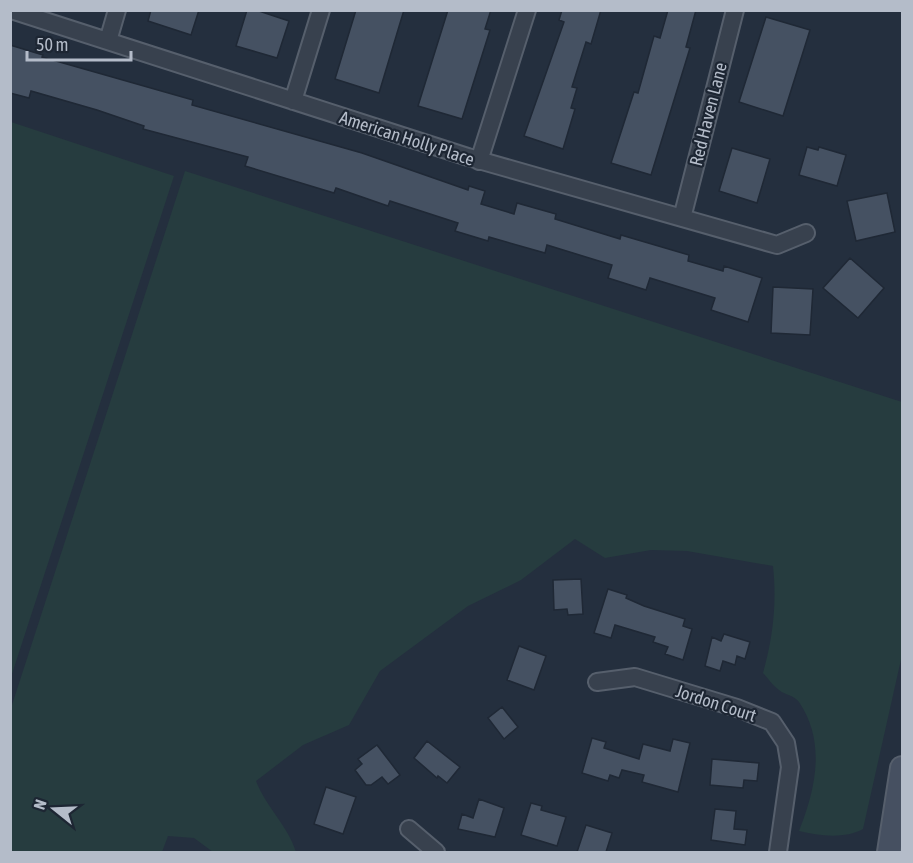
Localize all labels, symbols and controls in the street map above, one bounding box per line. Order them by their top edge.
scale bar [27,24,130,62]
text: 50 m [36,34,68,55]
street label: Red Haven Lane [685,60,731,168]
street label: American Holly Place [337,106,477,170]
street label: Jordon Court [673,680,759,726]
north arrow [24,779,84,839]
text: N [30,797,50,812]

